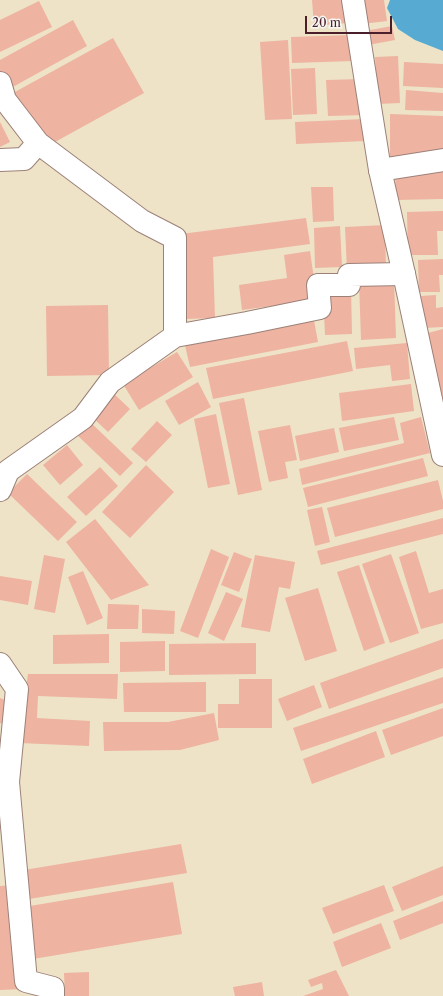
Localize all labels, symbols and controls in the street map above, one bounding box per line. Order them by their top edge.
scale bar [307,8,394,34]
text: 20 m [312,15,341,30]

